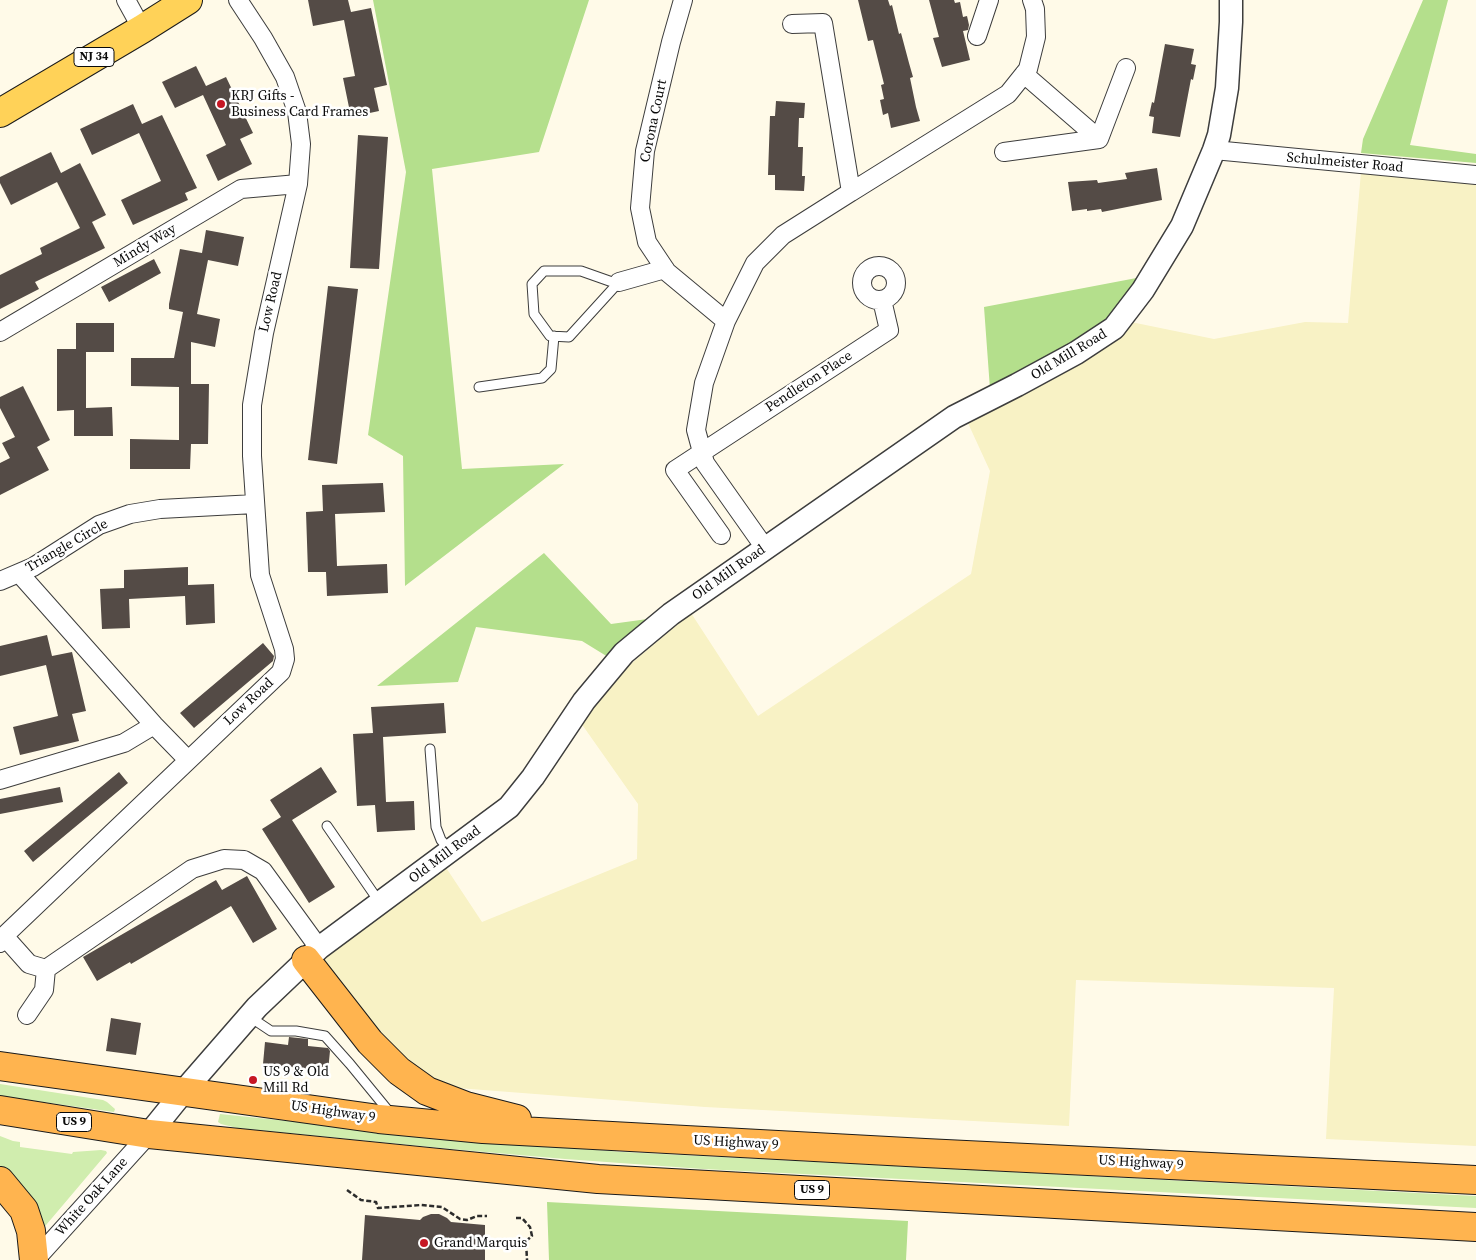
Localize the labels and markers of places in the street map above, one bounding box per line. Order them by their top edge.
place label: KRJ Gifts - Business Card Frames [231,88,368,120]
marker: KRJ Gifts - Business Card Frames [215,98,227,110]
place label: US 9 & Old Mill Rd [263,1064,329,1096]
marker: US 9 & Old Mill Rd [247,1074,259,1086]
place label: Grand Marquis [434,1235,527,1251]
marker: Grand Marquis [418,1237,430,1249]

